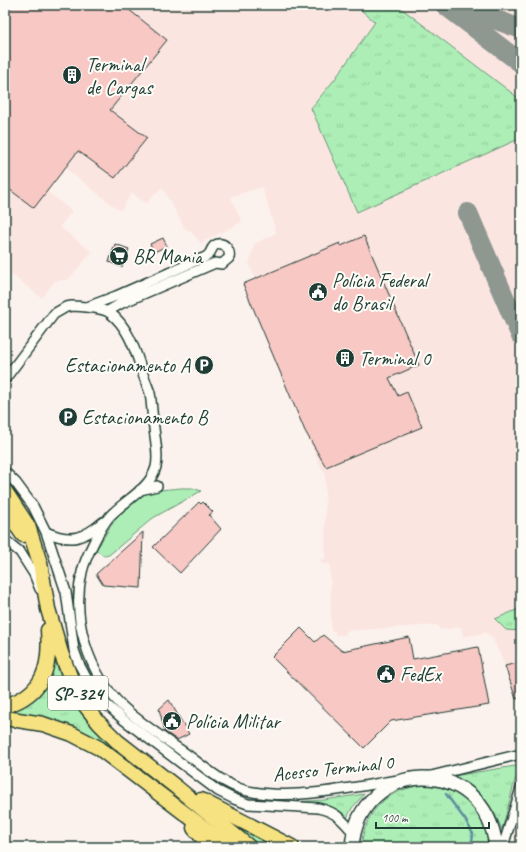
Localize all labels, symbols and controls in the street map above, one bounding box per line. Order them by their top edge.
place label: Terminal de Cargas [86,52,154,100]
building icon: Terminal de Cargas [61,64,83,86]
place label: BR Mania [133,244,204,269]
supermarket icon: BR Mania [108,245,130,267]
place label: Polícia Federal do Brasil [332,268,431,316]
public building icon: Polícia Federal do Brasil [307,281,329,303]
place label: Terminal 0 [359,346,432,371]
building icon: Terminal 0 [334,347,356,369]
place label: Estacionamento A [65,353,191,378]
parking icon: Estacionamento A [193,354,215,376]
place label: Estacionamento B [82,405,209,430]
parking icon: Estacionamento B [57,406,79,428]
place label: FedEx [400,662,443,687]
public building icon: FedEx [375,663,397,685]
road number: SP-324 [48,676,108,710]
place label: Polícia Militar [186,709,281,734]
public building icon: Polícia Militar [161,710,183,732]
street label: Acesso Terminal 0 [272,750,397,787]
scale bar [376,804,489,830]
text: 100 m [382,810,409,826]

